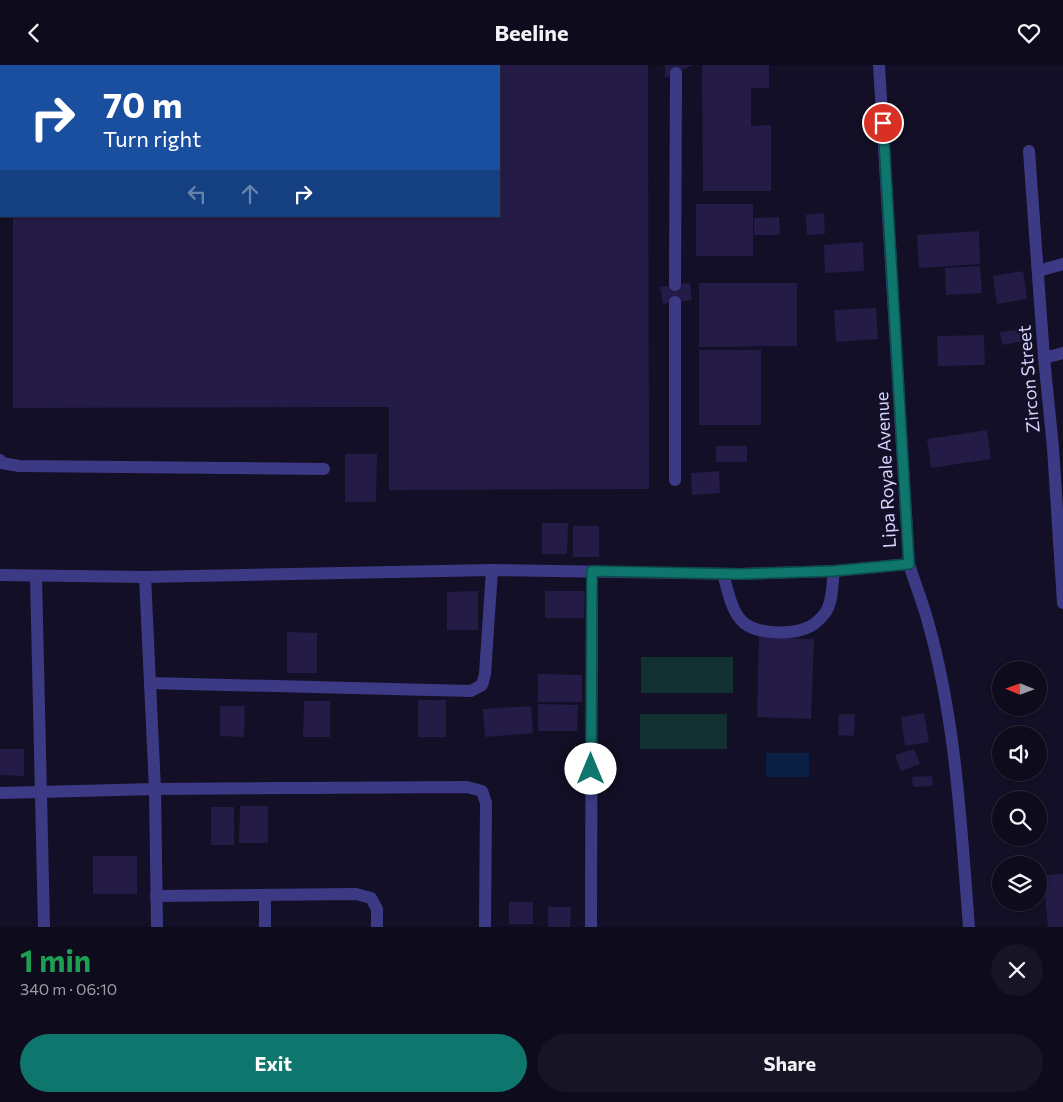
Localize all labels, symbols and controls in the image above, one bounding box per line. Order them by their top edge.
icon: back [20,19,48,47]
text: Beeline [494,19,569,46]
icon: heart [1015,19,1043,47]
text: 70 m [103,82,183,125]
icon: right [20,85,85,150]
pin [862,102,904,144]
icon: arrive [869,109,897,137]
text: Turn right [103,125,201,152]
icon: left [183,180,211,208]
icon: ahead [236,180,264,208]
icon: right [289,180,317,208]
street label: Zircon Street [1012,324,1044,434]
street label: Lipa Royale Avenue [870,391,900,549]
north arrow [992,661,1048,716]
map controls [992,661,1047,911]
button: sound [992,726,1047,781]
position arrow [564,742,616,794]
button: search [992,791,1047,846]
button: layers [992,856,1047,911]
text: 1 min [20,941,91,978]
button: close [991,944,1043,996]
text: 340 m · 06:10 [20,979,117,998]
button: Exit [20,1034,527,1092]
button: Share [537,1034,1043,1092]

